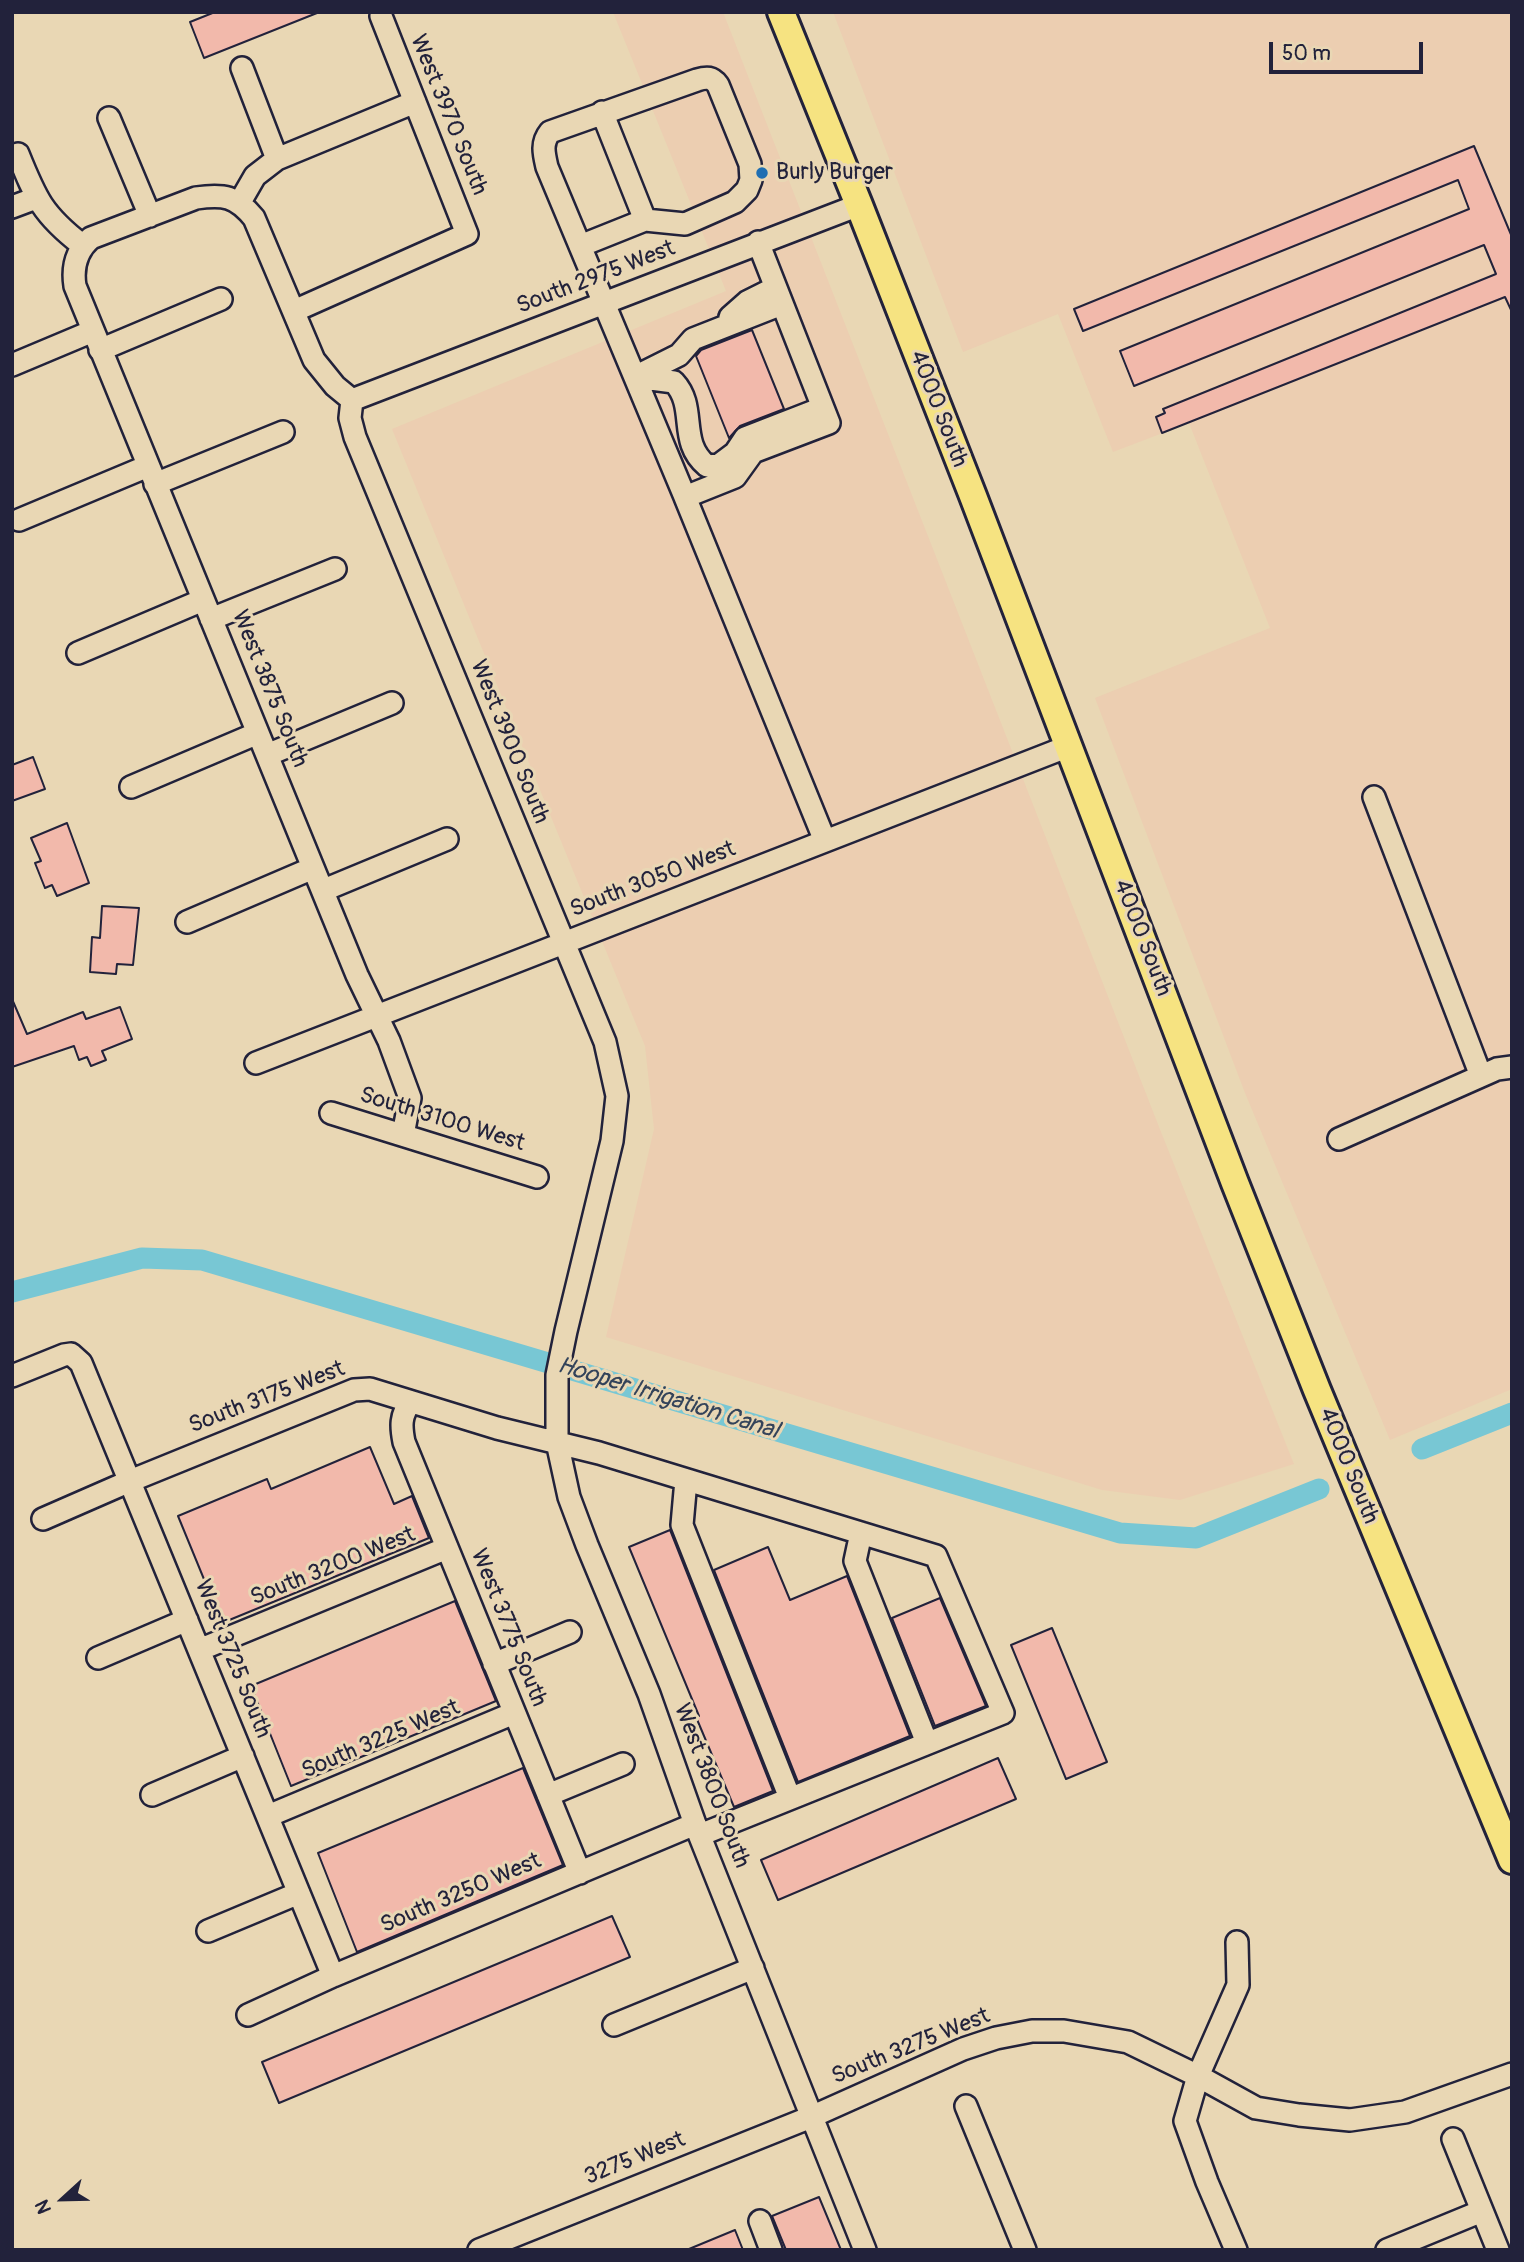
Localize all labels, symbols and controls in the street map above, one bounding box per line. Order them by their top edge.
scale bar [1272,28,1426,72]
street label: West 3970 South [403,31,493,199]
text: 50 m [1282,40,1331,67]
place label: Burly Burger [776,159,893,187]
marker: Burly Burger [754,165,770,181]
street label: South 2975 West [513,235,679,321]
street label: 4000 South [903,347,973,471]
street label: West 3875 South [225,606,313,772]
street label: West 3900 South [464,656,554,828]
street label: South 3050 West [567,836,739,924]
street label: 4000 South [1107,876,1177,1000]
street label: South 3100 West [356,1082,528,1158]
water label: Hooper Irrigation Canal [554,1352,782,1446]
street label: South 3175 West [185,1356,349,1440]
street label: 4000 South [1312,1404,1384,1528]
street label: South 3200 West [247,1521,419,1613]
street label: West 3775 South [464,1545,552,1711]
street label: West 3725 South [188,1576,276,1742]
street label: South 3225 West [298,1694,464,1786]
street label: West 3800 South [667,1700,755,1872]
street label: South 3250 West [377,1848,545,1940]
street label: South 3275 West [828,2003,994,2091]
street label: 3275 West [581,2126,689,2192]
north arrow [28,2164,98,2234]
text: N [30,2196,57,2217]

